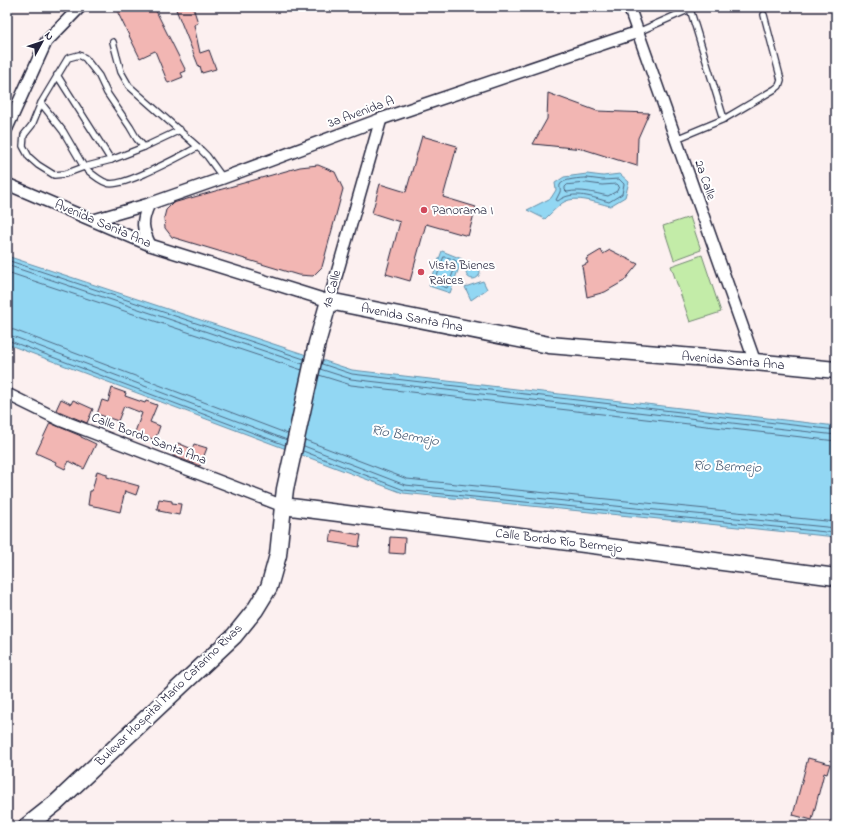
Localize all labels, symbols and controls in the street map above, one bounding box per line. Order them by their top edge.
north arrow [22,22,62,62]
text: N [40,28,57,44]
street label: 3a Avenida A [325,91,397,133]
street label: 2a Calle [689,157,721,203]
street label: Avenida Santa Ana [52,195,154,253]
place label: Panorama I [432,201,493,220]
marker: Panorama I [419,205,429,215]
place label: Vista Bienes Raíces [428,256,496,290]
marker: Vista Bienes Raíces [416,267,426,277]
street label: 1a Calle [318,268,347,310]
street label: Avenida Santa Ana [359,299,465,337]
street label: Avenida Santa Ana [681,347,785,375]
street label: Calle Bordo Santa Ana [89,408,209,470]
water label: Río Bermejo [370,420,441,452]
water label: Río Bermejo [693,455,762,479]
street label: Calle Bordo Río Bermejo [494,524,624,558]
street label: Bulevar Hospital Mario Catarino Rivas [90,619,247,771]

